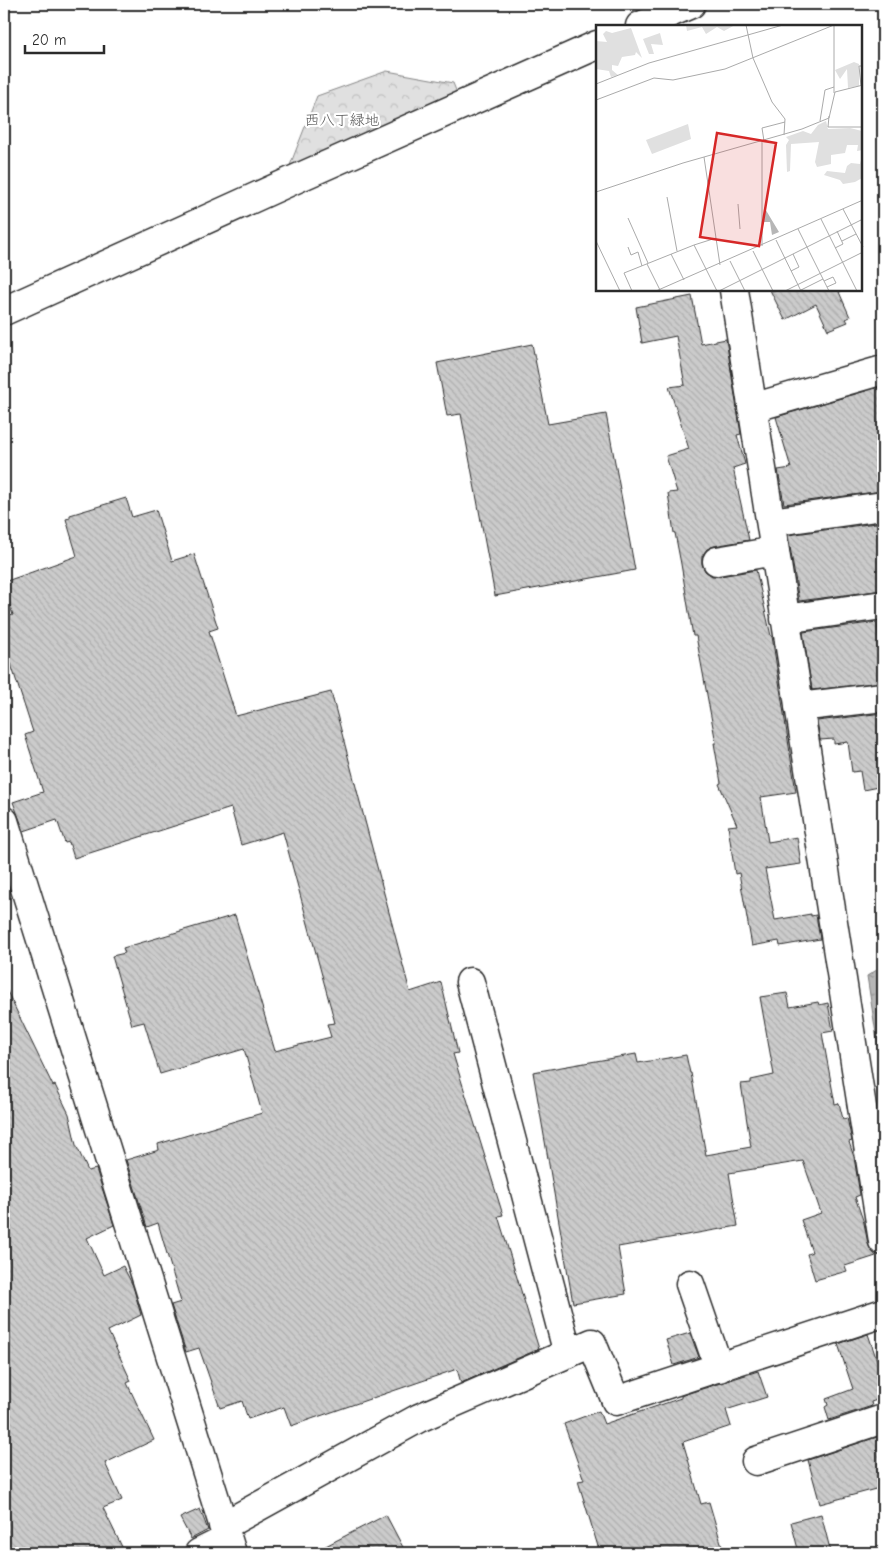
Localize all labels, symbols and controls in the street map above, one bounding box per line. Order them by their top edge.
scale bar [25,22,104,54]
inset map [596,25,862,291]
text: 20 m [32,31,66,49]
park label: 西八丁緑地 [304,111,380,129]

